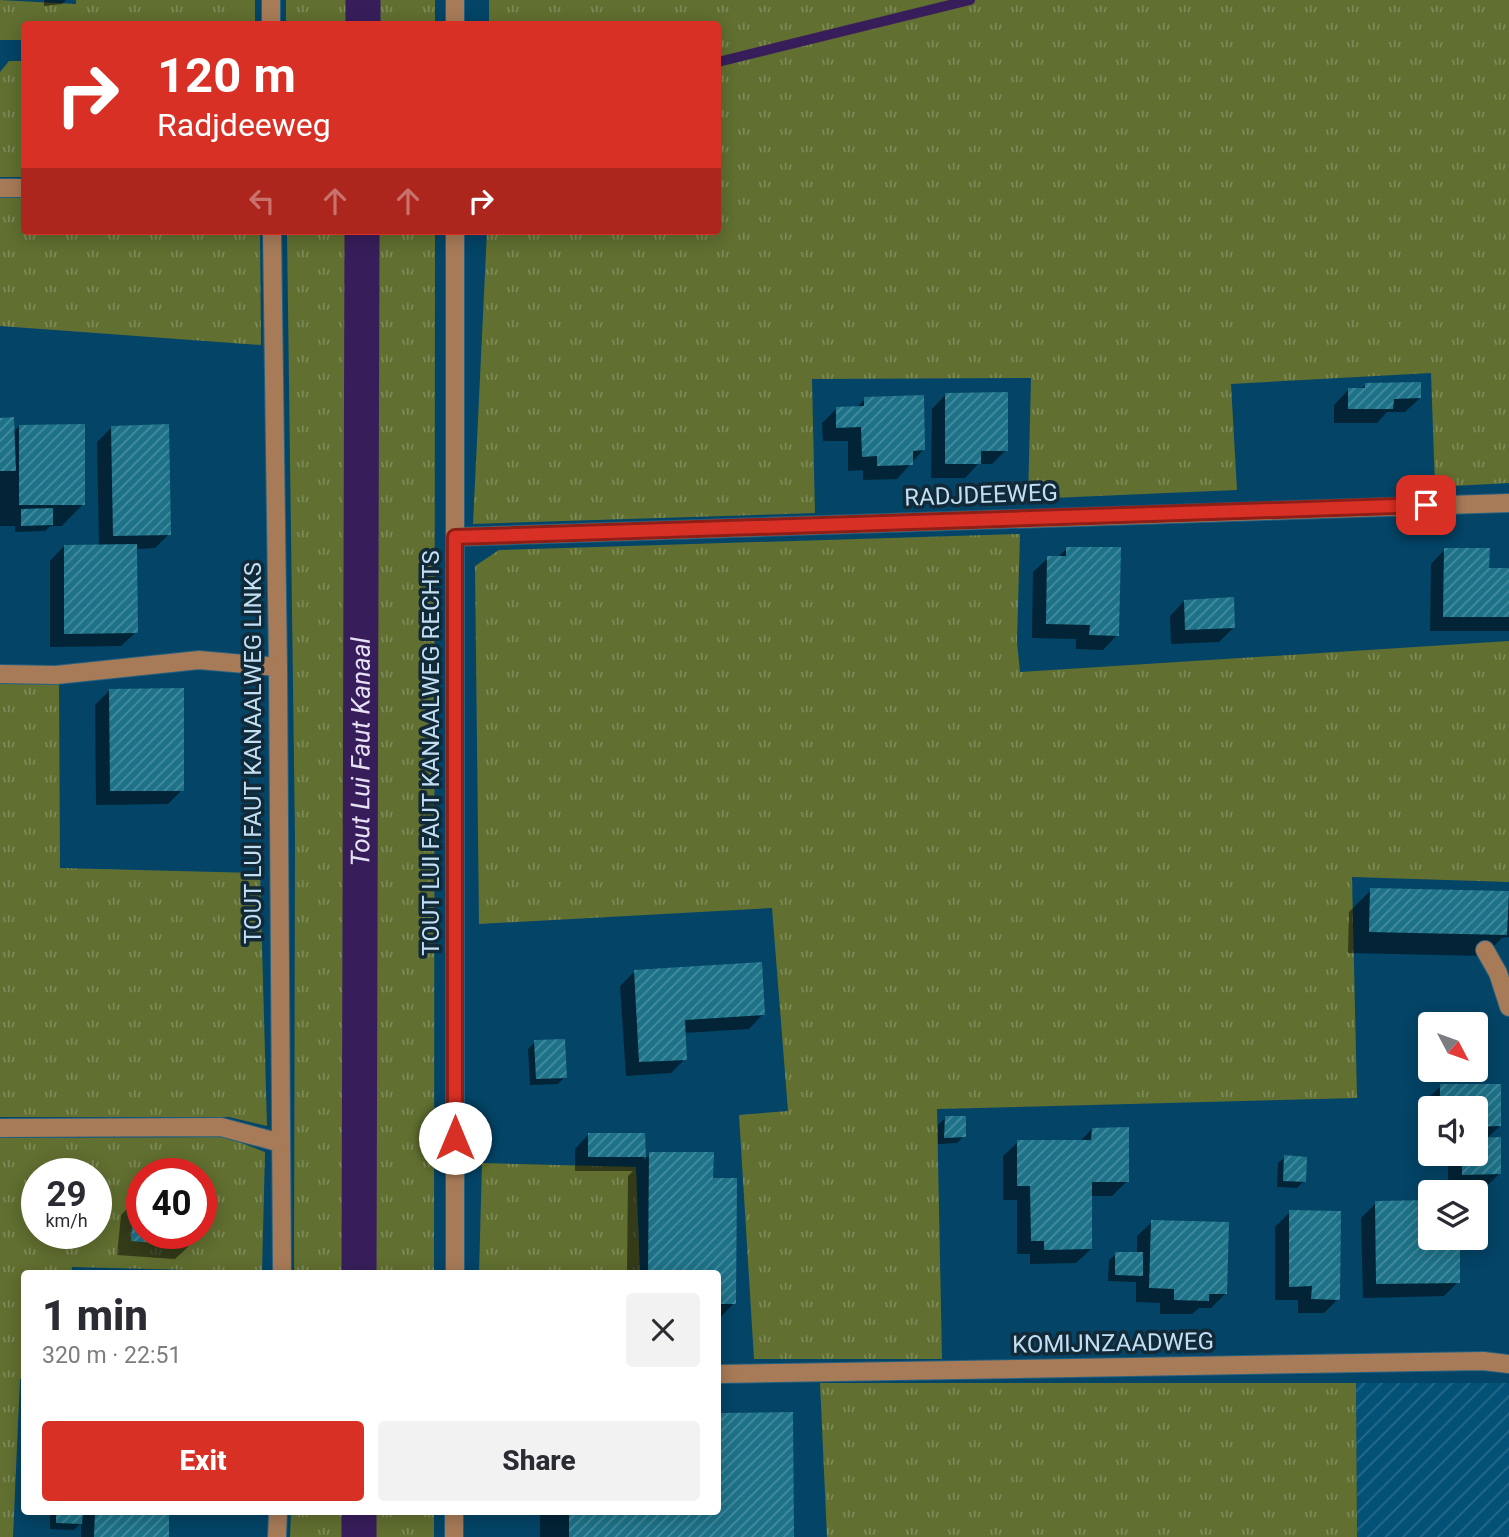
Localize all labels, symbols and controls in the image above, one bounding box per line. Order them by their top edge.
text: 120 m [157,47,296,104]
icon: right [42,49,133,140]
text: Radjdeeweg [157,106,331,144]
icon: left [243,182,281,220]
icon: ahead [316,182,354,220]
icon: ahead [389,182,427,220]
icon: right [462,182,500,220]
pin [1396,475,1456,535]
street label: RADJDEEWEG [904,478,1058,512]
icon: arrive [1407,486,1445,524]
street label: TOUT LUI FAUT KANAALWEG RECHTS [417,550,445,956]
street label: TOUT LUI FAUT KANAALWEG LINKS [239,562,267,944]
water label: Tout Lui Faut Kanaal [345,637,376,867]
north arrow [1418,1012,1488,1082]
map controls [1418,1012,1488,1250]
button: sound [1418,1096,1488,1166]
position arrow [418,1101,492,1175]
speed limit sign: 40 [126,1158,217,1249]
text: 29 [46,1174,87,1215]
button: layers [1418,1180,1488,1250]
text: km/h [45,1210,88,1231]
text: 1 min [42,1291,148,1340]
button: close [626,1293,700,1367]
street label: KOMIJNZAADWEG [1012,1327,1214,1359]
text: 320 m · 22:51 [42,1342,181,1369]
button: Exit [42,1421,364,1501]
button: Share [378,1421,700,1501]

